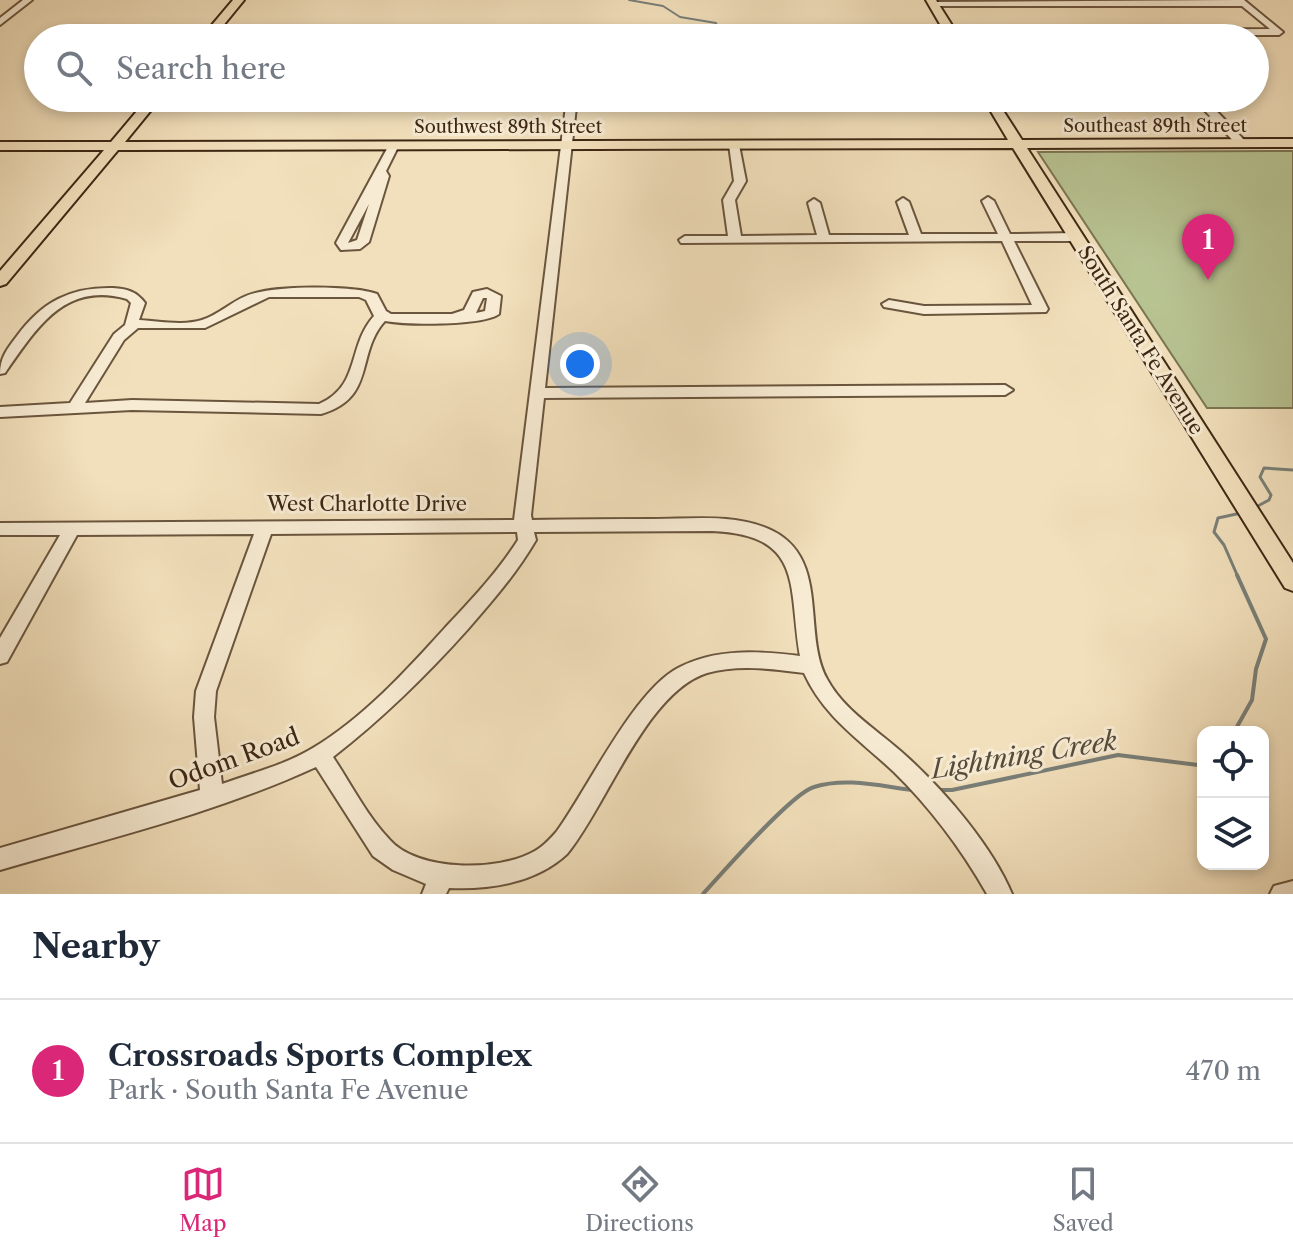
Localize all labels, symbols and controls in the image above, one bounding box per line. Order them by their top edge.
search box [24,24,1269,112]
icon: search [52,46,96,90]
text: Search here [116,50,286,87]
street label: Southeast 89th Street [1063,115,1247,137]
street label: Southwest 89th Street [414,116,603,138]
pin: 1 [1182,214,1234,280]
street label: South Santa Fe Avenue [1073,241,1209,439]
your location [560,344,600,384]
street label: West Charlotte Drive [266,492,467,516]
street label: Odom Road [164,721,304,796]
water label: Lightning Creek [927,724,1120,786]
map controls [1197,726,1269,870]
button: locate [1197,726,1269,798]
button: layers [1197,798,1269,870]
text: Nearby [32,925,160,967]
text: Crossroads Sports Complex [108,1037,532,1074]
text: 1 [52,1055,64,1087]
text: 470 m [1186,1055,1261,1087]
text: Park · South Santa Fe Avenue [108,1074,469,1106]
tab: Map [179,1162,227,1237]
tab: Directions [585,1162,694,1237]
tab: Saved [1053,1162,1114,1237]

